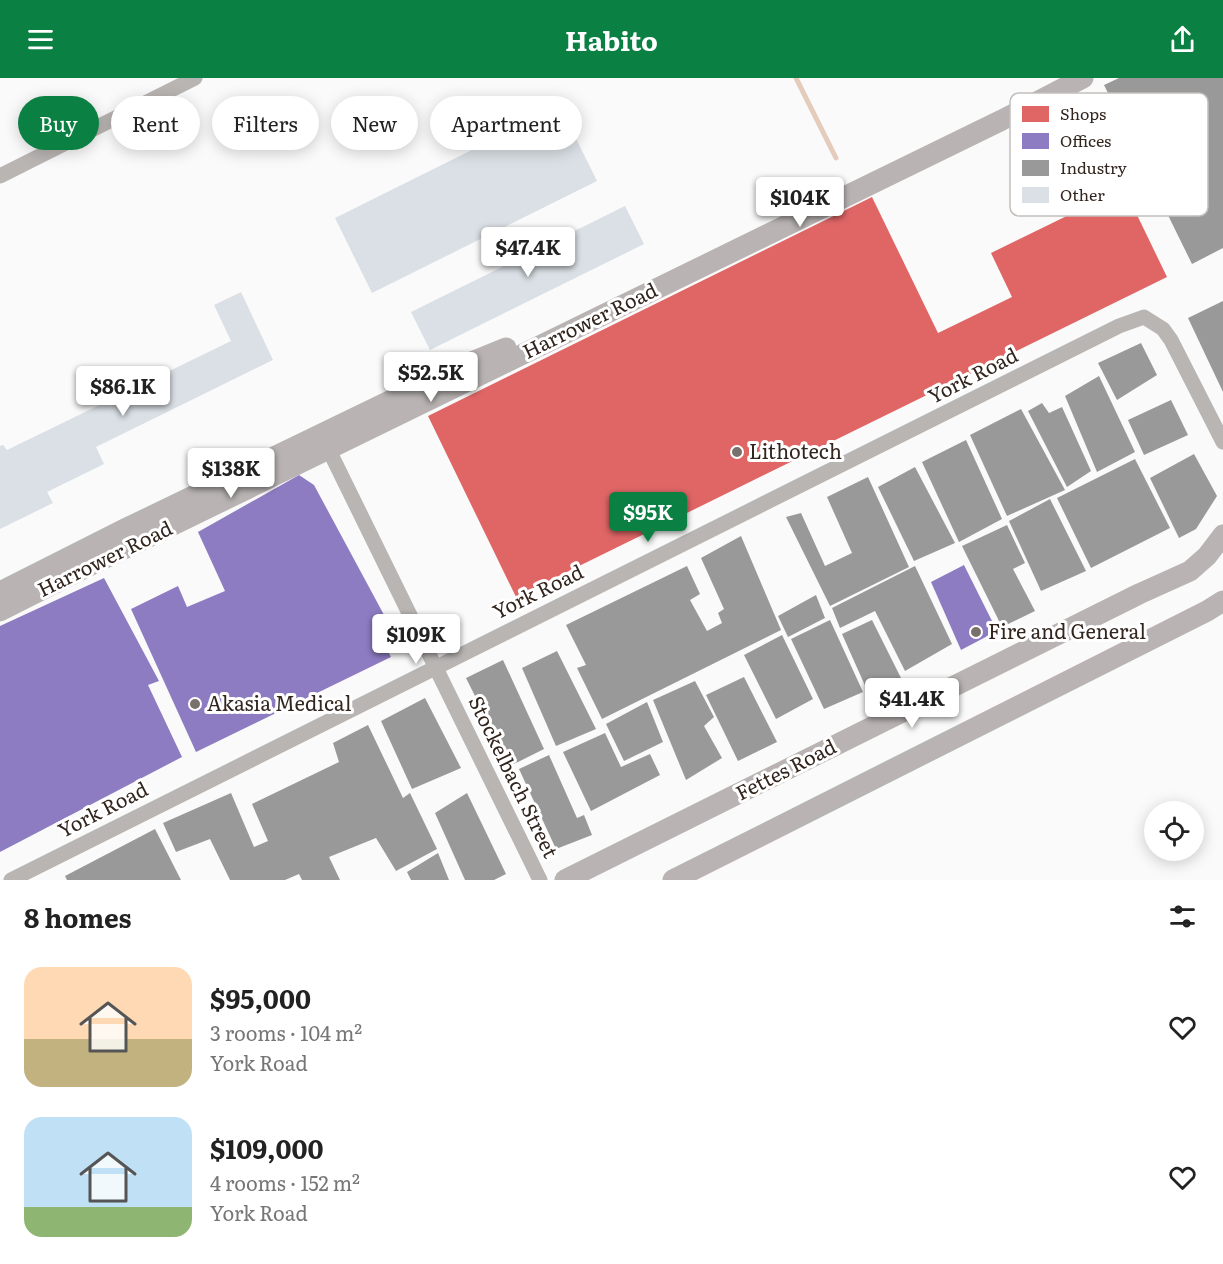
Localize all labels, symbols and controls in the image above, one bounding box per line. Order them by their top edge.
text: Habito [565,19,658,59]
icon: menu [24,23,57,56]
icon: share [1166,23,1199,56]
legend [1010,93,1208,216]
chip: Buy [18,96,99,150]
chip: Rent [111,96,200,150]
chip: Filters [212,96,319,150]
chip: New [331,96,418,150]
chip: Apartment [430,96,582,150]
text: Shops [1060,101,1106,125]
text: Offices [1060,128,1111,152]
text: Industry [1060,155,1128,179]
pin: $104K [758,177,842,228]
text: $104K [770,181,830,211]
text: Other [1060,182,1105,206]
pin: $47.4K [479,227,577,278]
text: $47.4K [495,231,561,261]
street label: Harrower Road [517,274,662,365]
street label: York Road [922,339,1022,410]
pin: $52.5K [382,352,480,403]
text: $52.5K [398,356,464,386]
pin: $86.1K [74,366,172,417]
text: $86.1K [90,370,156,400]
place label: Lithotech [749,435,842,465]
marker: Lithotech [730,445,744,459]
pin: $138K [189,448,273,499]
text: $138K [202,452,260,482]
pin: $95K [612,492,684,543]
text: $95K [623,496,673,526]
street label: Harrower Road [32,512,177,603]
street label: York Road [487,555,588,625]
pin: $109K [374,614,458,665]
place label: Fire and General [988,615,1146,645]
text: $109K [386,618,446,648]
marker: Fire and General [969,625,983,639]
pin: $41.4K [863,678,961,729]
text: $41.4K [879,682,945,712]
place label: Akasia Medical [207,687,352,717]
street label: Stockelbach Street [462,690,567,862]
marker: Akasia Medical [188,697,202,711]
street label: Fettes Road [730,730,841,806]
street label: York Road [52,773,152,844]
map controls [1144,801,1204,861]
button: locate [1144,801,1204,861]
text: 8 homes [24,897,132,936]
icon: filters [1166,900,1199,933]
text: $95,000 [210,978,311,1017]
icon: home [72,991,144,1063]
icon: heart [1166,1011,1199,1044]
text: 3 rooms · 104 m² [210,1017,362,1047]
text: York Road [210,1047,308,1077]
text: $109,000 [210,1128,324,1167]
icon: home [72,1141,144,1213]
icon: heart [1166,1161,1199,1194]
text: 4 rooms · 152 m² [210,1167,360,1197]
text: York Road [210,1197,308,1227]

